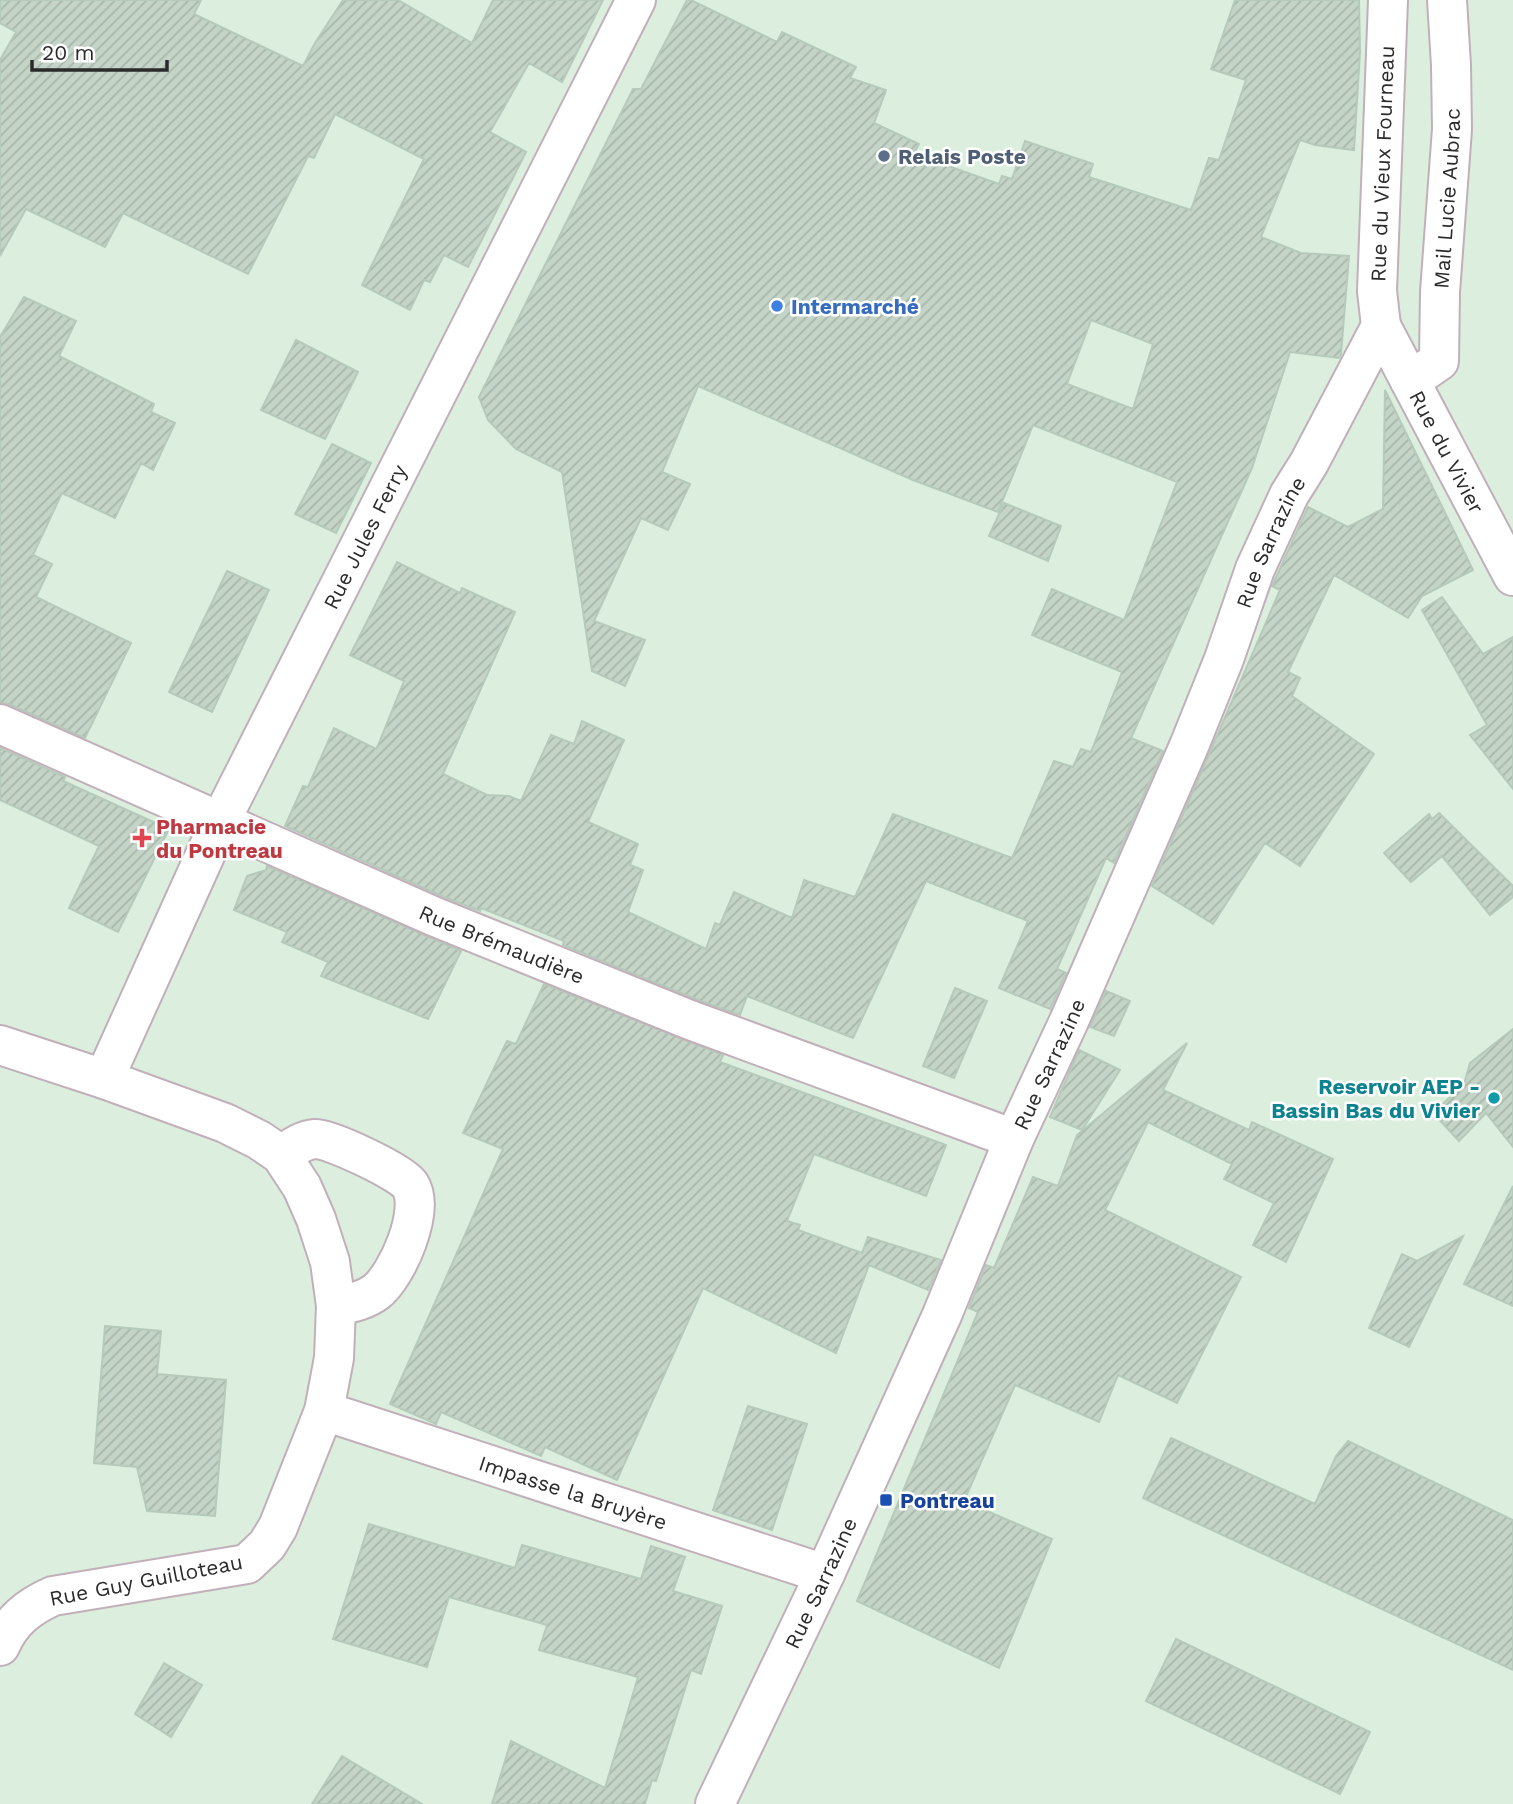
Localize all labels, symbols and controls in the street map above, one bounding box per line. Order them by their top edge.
scale bar [32,28,166,72]
text: 20 m [42,40,94,65]
street label: Rue du Vieux Fourneau [1365,45,1399,282]
street label: Mail Lucie Aubrac [1428,108,1465,290]
place label: Relais Poste [898,144,1026,169]
marker: Relais Poste [876,148,892,164]
place label: Intermarché [791,294,919,319]
marker: Intermarché [769,298,785,314]
street label: Rue du Vivier [1405,386,1490,517]
street label: Rue Jules Ferry [318,460,412,613]
street label: Rue Sarrazine [1230,471,1310,611]
place label: Pharmacie du Pontreau [156,814,283,863]
marker: Pharmacie du Pontreau [134,830,150,846]
street label: Rue Brémaudière [415,899,588,989]
street label: Rue Sarrazine [1008,995,1090,1134]
place label: Reservoir AEP - Bassin Bas du Vivier [1271,1074,1480,1123]
marker: Reservoir AEP - Bassin Bas du Vivier [1486,1090,1502,1106]
street label: Impasse la Bruyère [476,1450,670,1534]
place label: Pontreau [900,1488,995,1513]
marker: Pontreau [878,1492,894,1508]
street label: Rue Sarrazine [779,1513,861,1652]
street label: Rue Guy Guilloteau [47,1549,245,1611]

